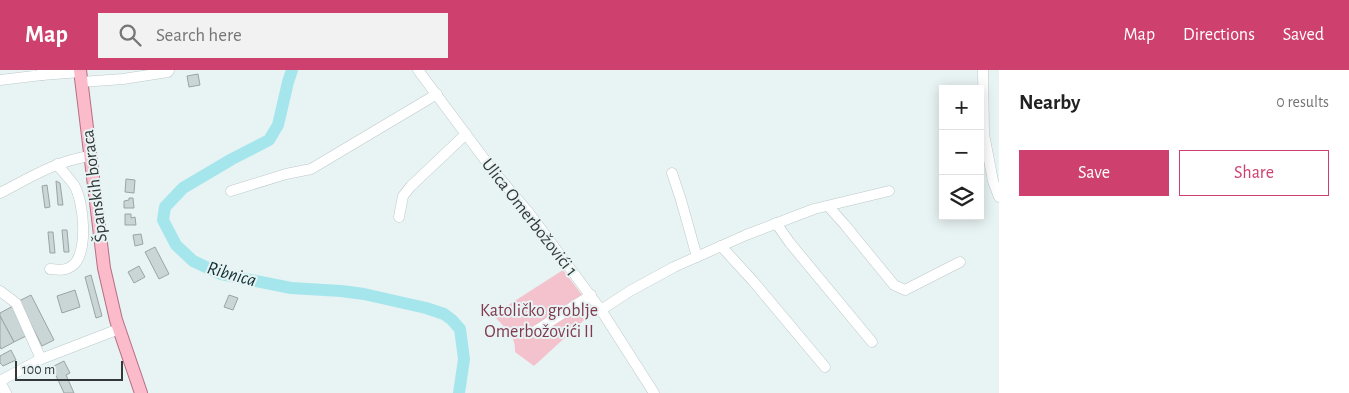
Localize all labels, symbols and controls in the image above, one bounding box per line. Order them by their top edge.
search box [98,13,448,58]
icon: search [116,21,144,49]
text: Map [25,23,68,47]
text: Search here [156,26,242,45]
text: Map [1124,26,1155,44]
text: Directions [1183,26,1255,44]
text: Saved [1283,26,1324,44]
map controls [939,85,984,220]
button: + [939,85,984,130]
text: Nearby [1019,92,1080,113]
text: 0 results [1276,94,1329,110]
street label: Španskih boraca [76,128,111,244]
button: − [939,130,984,175]
button: Save [1019,150,1169,196]
button: Share [1179,150,1329,196]
street label: Ulica Omerbožovići 1 [478,155,581,280]
button: layers [939,175,984,220]
water label: Ribnica [205,258,258,291]
park label: Katoličko groblje Omerbožovići II [480,302,598,341]
scale bar [15,358,122,381]
text: 100 m [22,363,55,377]

